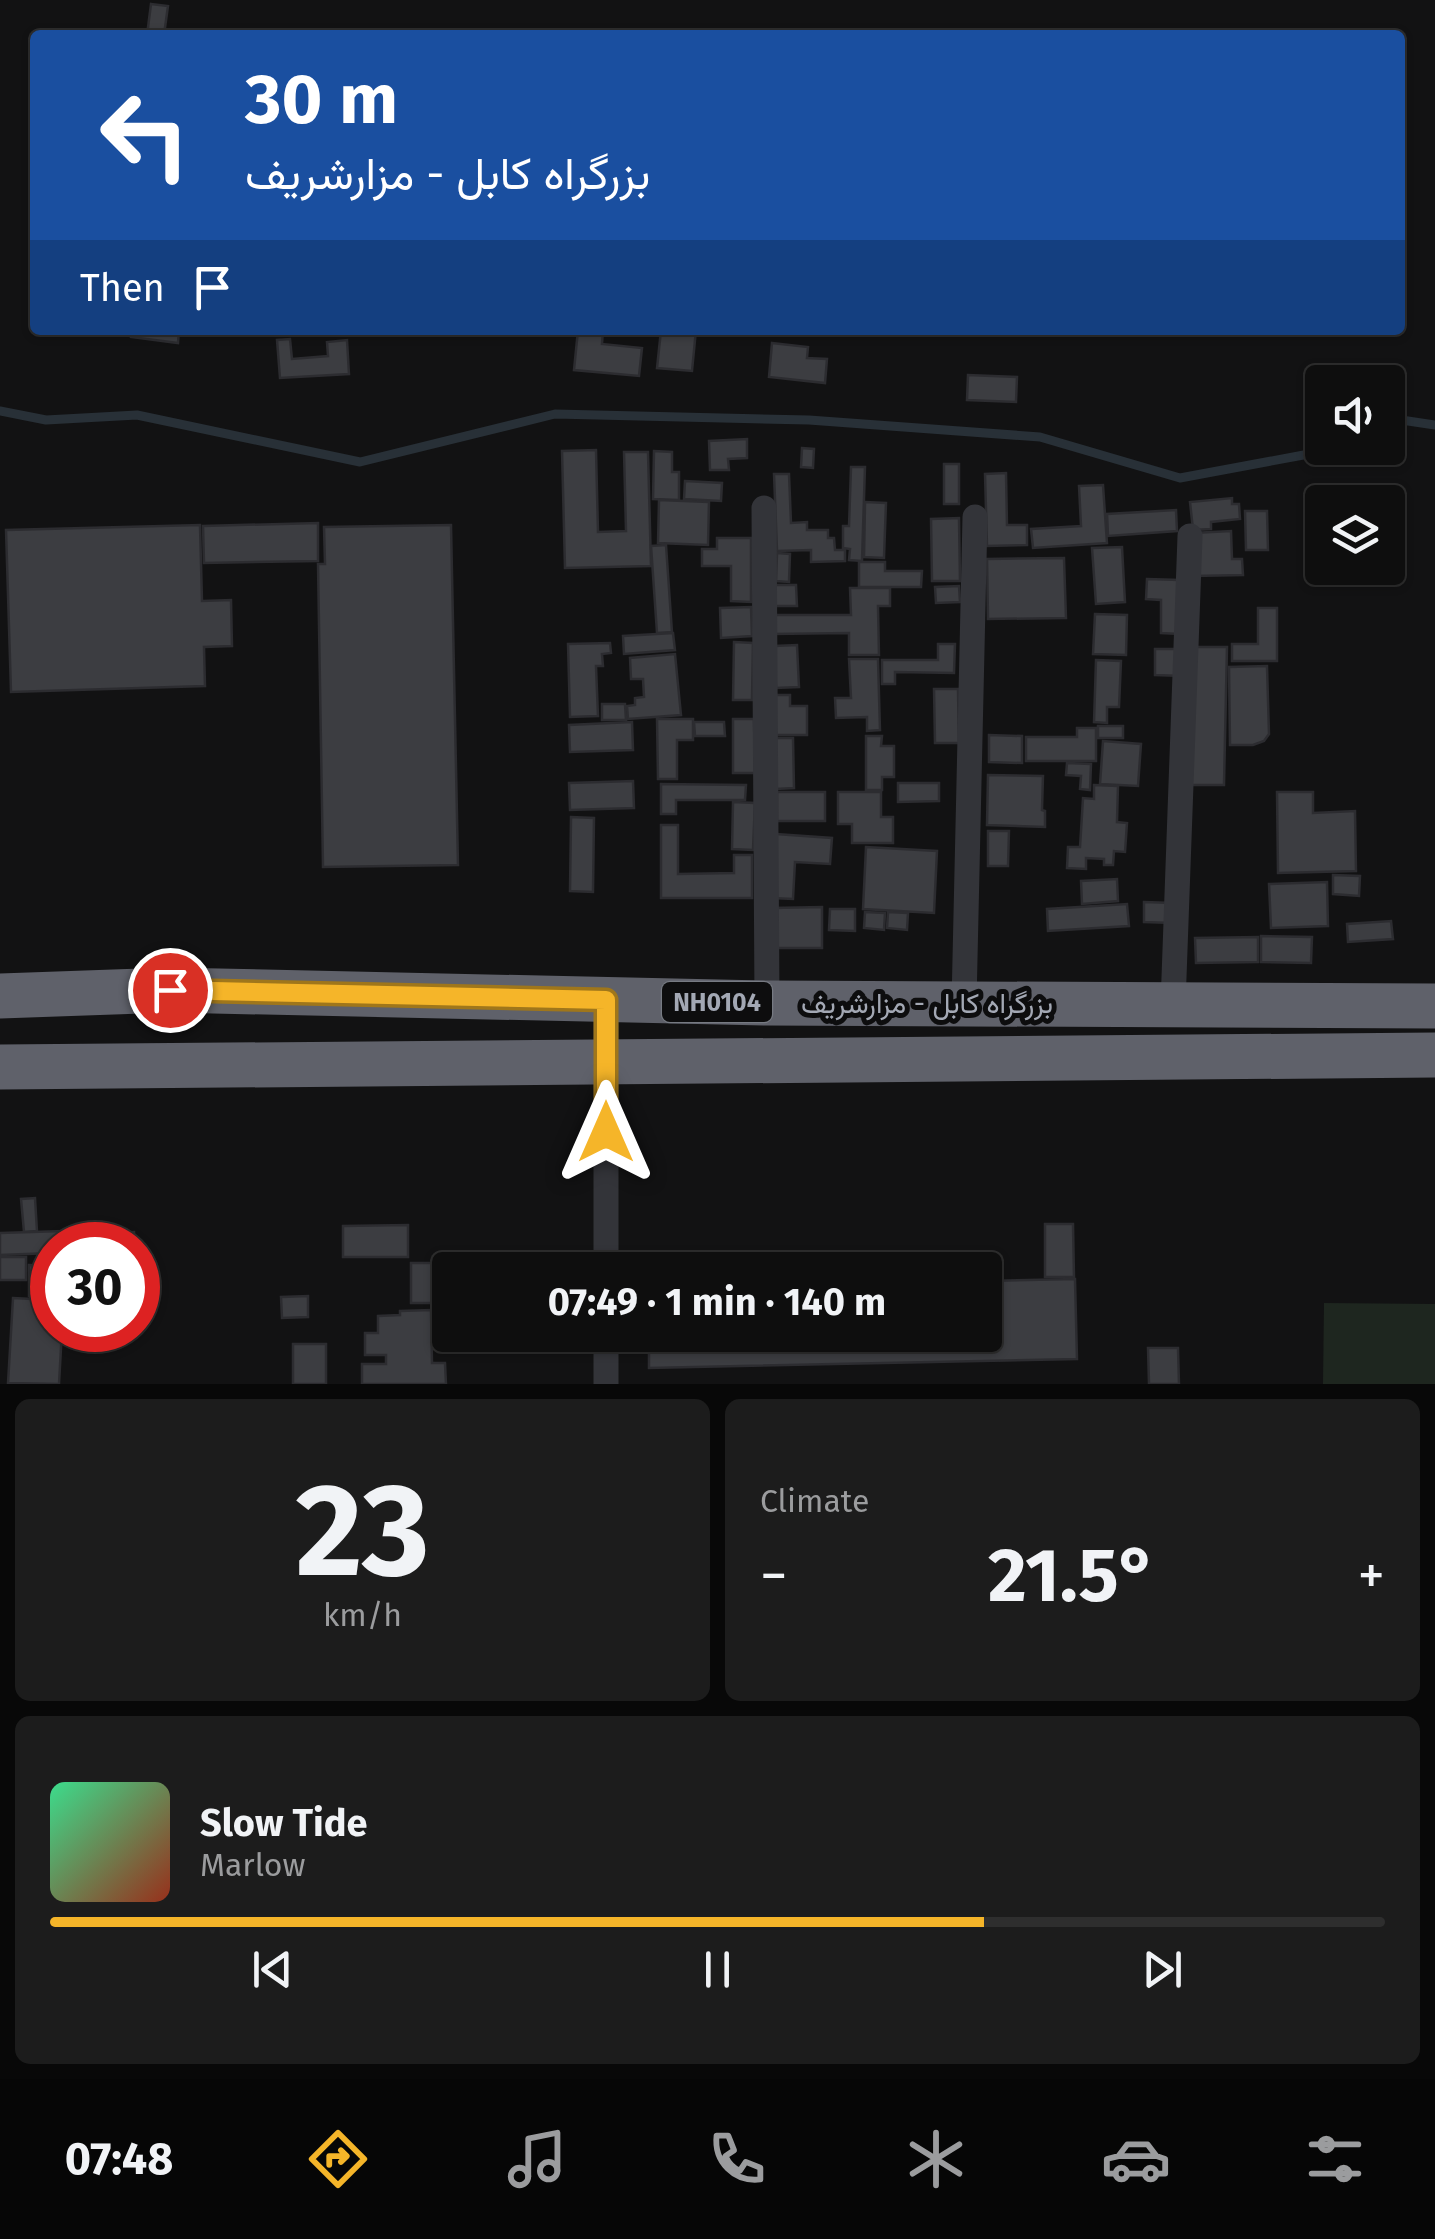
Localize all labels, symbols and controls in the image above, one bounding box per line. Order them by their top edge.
text: 30 m [245,58,398,142]
icon: left [80,70,210,200]
text: بزرگراه کابل - مزارشریف [245,147,650,201]
icon: arrive [185,260,240,315]
text: Then [80,265,165,311]
map controls [1305,365,1405,585]
button: sound [1305,365,1405,465]
button: layers [1305,485,1405,585]
pin [128,948,213,1033]
icon: arrive [143,963,198,1018]
road number: NH0104 [662,982,772,1022]
street label: بزرگراه کابل - مزارشریف [801,987,1053,1021]
position arrow [554,1080,658,1184]
speed limit sign: 30 [30,1222,160,1352]
text: 07:49 · 1 min · 140 m [548,1279,886,1325]
text: 23 [295,1453,430,1609]
text: Climate [760,1482,869,1520]
text: 21.5° [988,1531,1157,1621]
text: − [760,1543,788,1609]
text: + [1358,1543,1385,1609]
text: km/h [323,1596,402,1634]
text: Slow Tide [200,1800,368,1846]
text: Marlow [200,1846,306,1884]
icon: previous [245,1942,300,1997]
icon: pause [690,1942,745,1997]
icon: next [1135,1942,1190,1997]
icon: directions [303,2124,373,2194]
icon: music [502,2124,572,2194]
icon: phone [702,2124,772,2194]
icon: climate [901,2124,971,2194]
icon: car [1101,2124,1171,2194]
icon: filters [1300,2124,1370,2194]
text: 07:48 [65,2132,173,2186]

